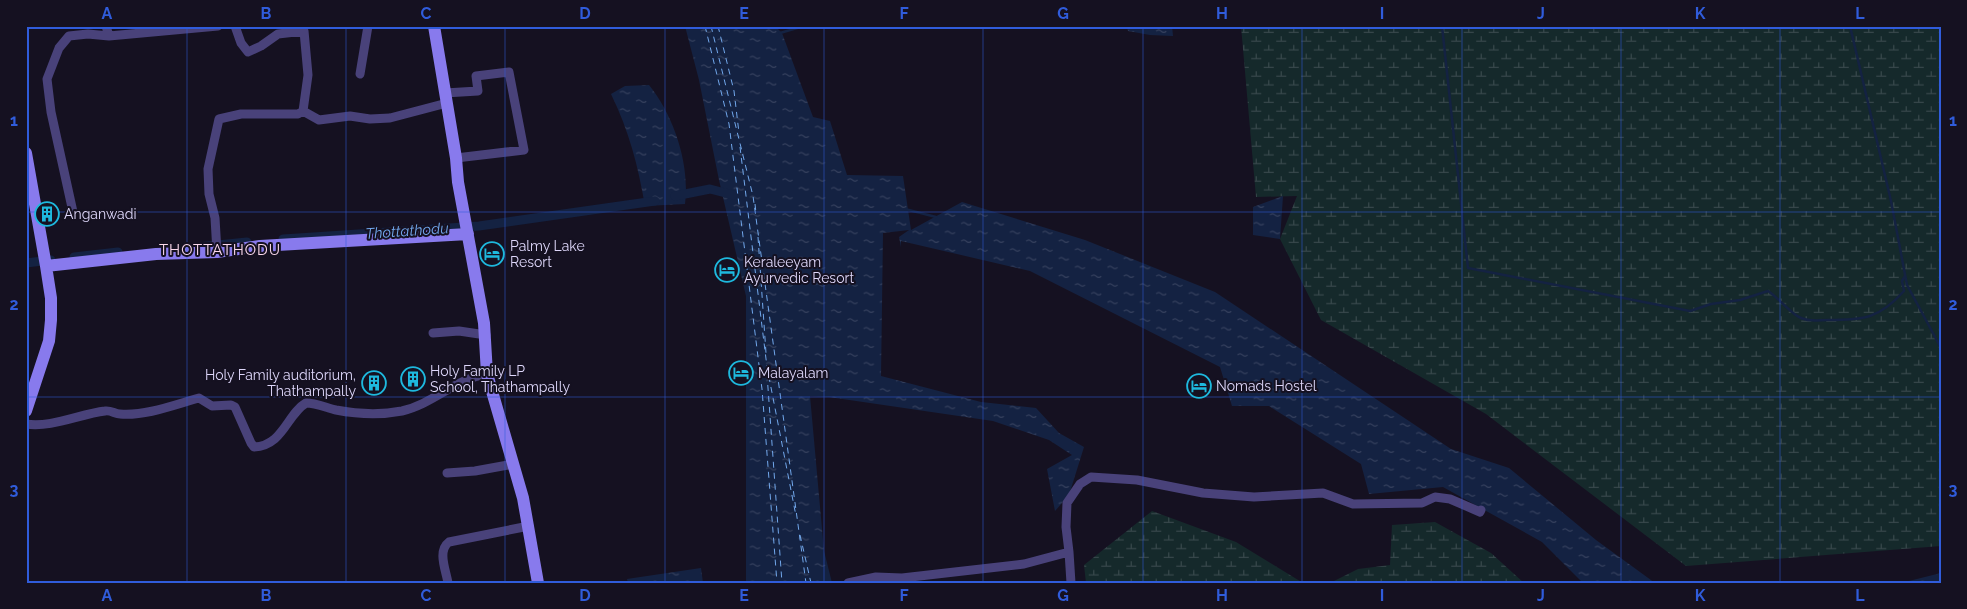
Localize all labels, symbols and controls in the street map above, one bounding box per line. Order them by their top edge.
text: A [102,4,113,23]
text: B [261,4,272,23]
text: C [421,4,432,23]
text: D [579,4,591,23]
text: E [739,4,749,23]
text: F [899,4,909,23]
text: G [1057,4,1069,23]
text: H [1216,4,1228,23]
text: I [1380,4,1384,23]
text: J [1537,4,1545,23]
text: K [1695,4,1706,23]
text: L [1855,4,1865,23]
text: 1 [10,111,18,130]
text: 1 [1949,111,1957,130]
building icon: Anganwadi [34,201,60,227]
place label: Anganwadi [64,206,137,222]
water label: Thottathodu [365,219,450,243]
place label: Palmy Lake Resort [510,238,585,270]
district label: THOTTATHODU [159,241,281,259]
hotel icon: Palmy Lake Resort [479,241,505,267]
place label: Keraleeyam Ayurvedic Resort [744,254,854,286]
hotel icon: Keraleeyam Ayurvedic Resort [714,257,740,283]
text: 2 [9,295,19,314]
text: 2 [1948,295,1958,314]
hotel icon: Malayalam [728,360,754,386]
place label: Holy Family LP School, Thathampally [430,363,570,395]
place label: Malayalam [758,365,828,381]
building icon: Holy Family LP School, Thathampally [400,366,426,392]
place label: Holy Family auditorium, Thathampally [205,367,356,399]
building icon: Holy Family auditorium, Thathampally [361,370,387,396]
hotel icon: Nomads Hostel [1186,373,1212,399]
place label: Nomads Hostel [1216,378,1317,394]
text: 3 [10,480,19,499]
text: 3 [1949,480,1958,499]
text: A [102,586,113,605]
text: B [261,586,272,605]
text: C [421,586,432,605]
text: D [579,586,591,605]
text: E [739,586,749,605]
text: F [899,586,909,605]
text: G [1057,586,1069,605]
text: H [1216,586,1228,605]
text: I [1380,586,1384,605]
text: J [1537,586,1545,605]
text: K [1695,586,1706,605]
text: L [1855,586,1865,605]

